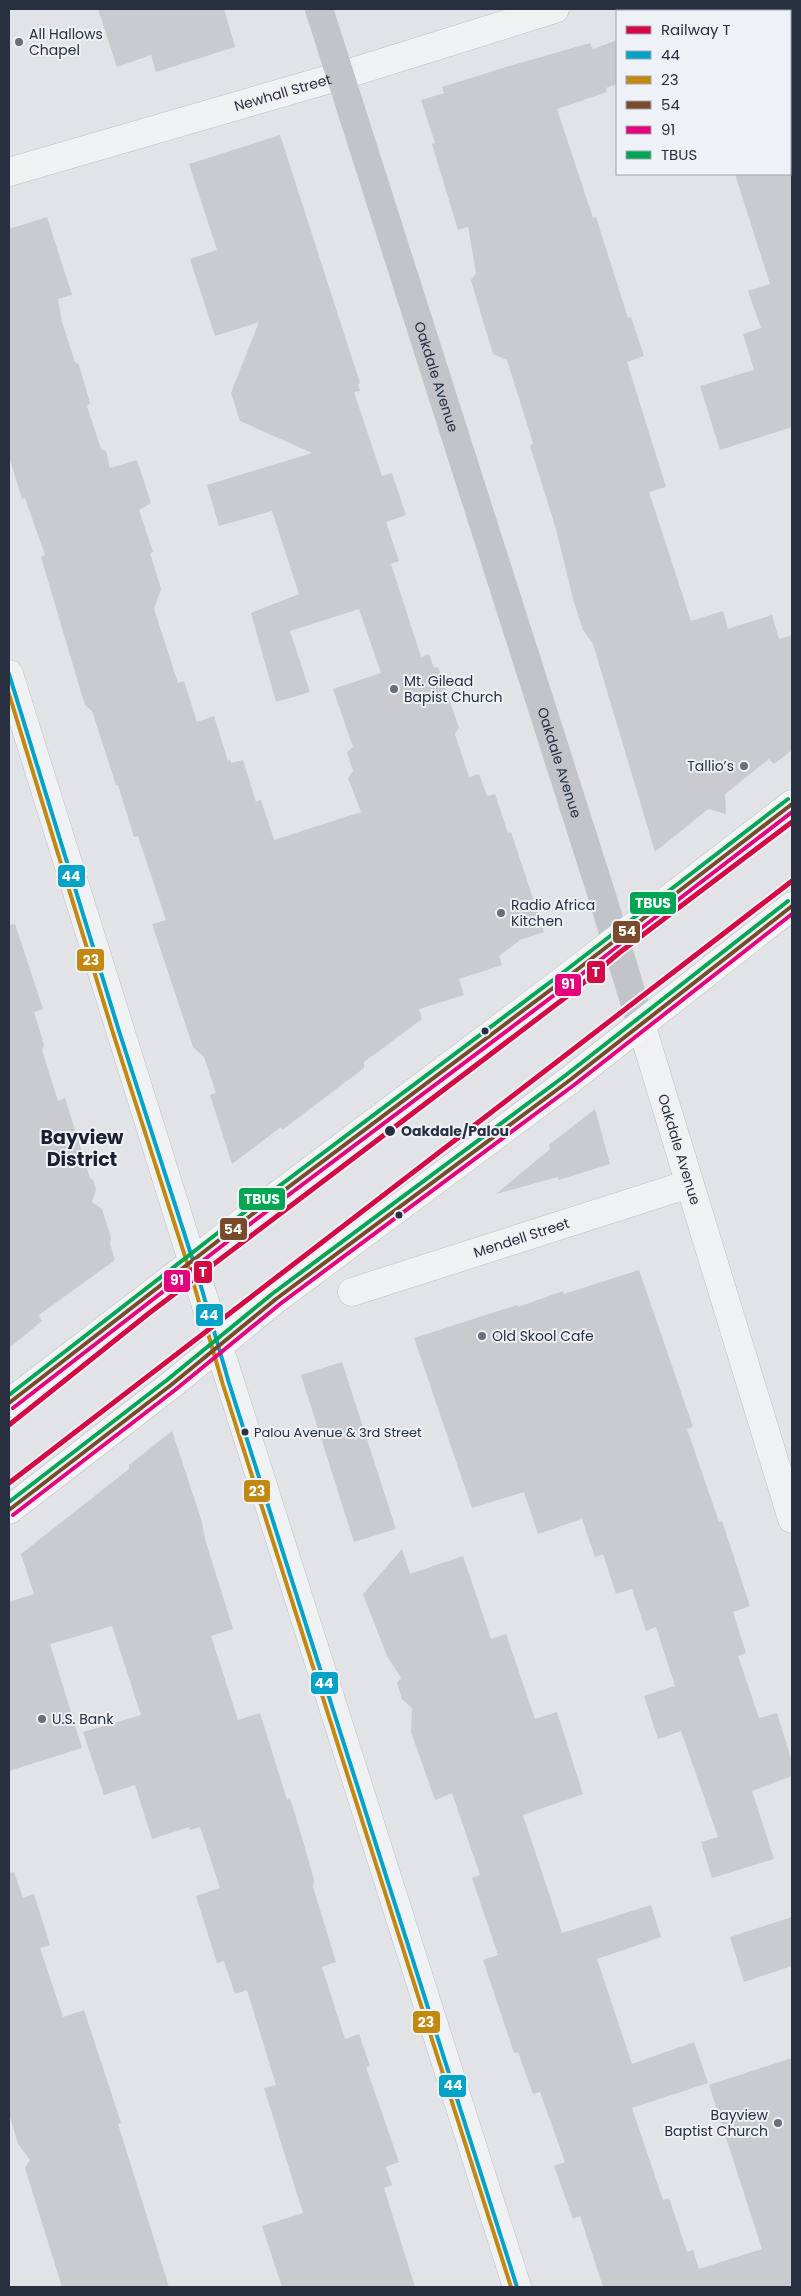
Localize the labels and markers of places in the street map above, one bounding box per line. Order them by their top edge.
place label: All Hallows Chapel [29,24,103,60]
marker: All Hallows Chapel [13,36,25,48]
place label: Mt. Gilead Bapist Church [404,671,503,707]
marker: Mt. Gilead Bapist Church [388,683,400,695]
place label: Tallio’s [687,756,734,776]
marker: Tallio’s [738,760,750,772]
place label: Radio Africa Kitchen [511,895,595,931]
marker: Radio Africa Kitchen [495,907,507,919]
unlabelled marker [480,1026,490,1036]
place label: Oakdale/Palou [401,1121,509,1141]
marker: Oakdale/Palou [383,1124,397,1138]
unlabelled marker [394,1210,404,1220]
place label: Old Skool Cafe [492,1326,594,1346]
marker: Old Skool Cafe [476,1330,488,1342]
place label: Palou Avenue & 3rd Street [254,1423,422,1442]
marker: Palou Avenue & 3rd Street [240,1427,250,1437]
place label: U.S. Bank [52,1709,114,1729]
marker: U.S. Bank [36,1713,48,1725]
place label: Bayview Baptist Church [664,2105,769,2141]
marker: Bayview Baptist Church [772,2117,784,2129]

